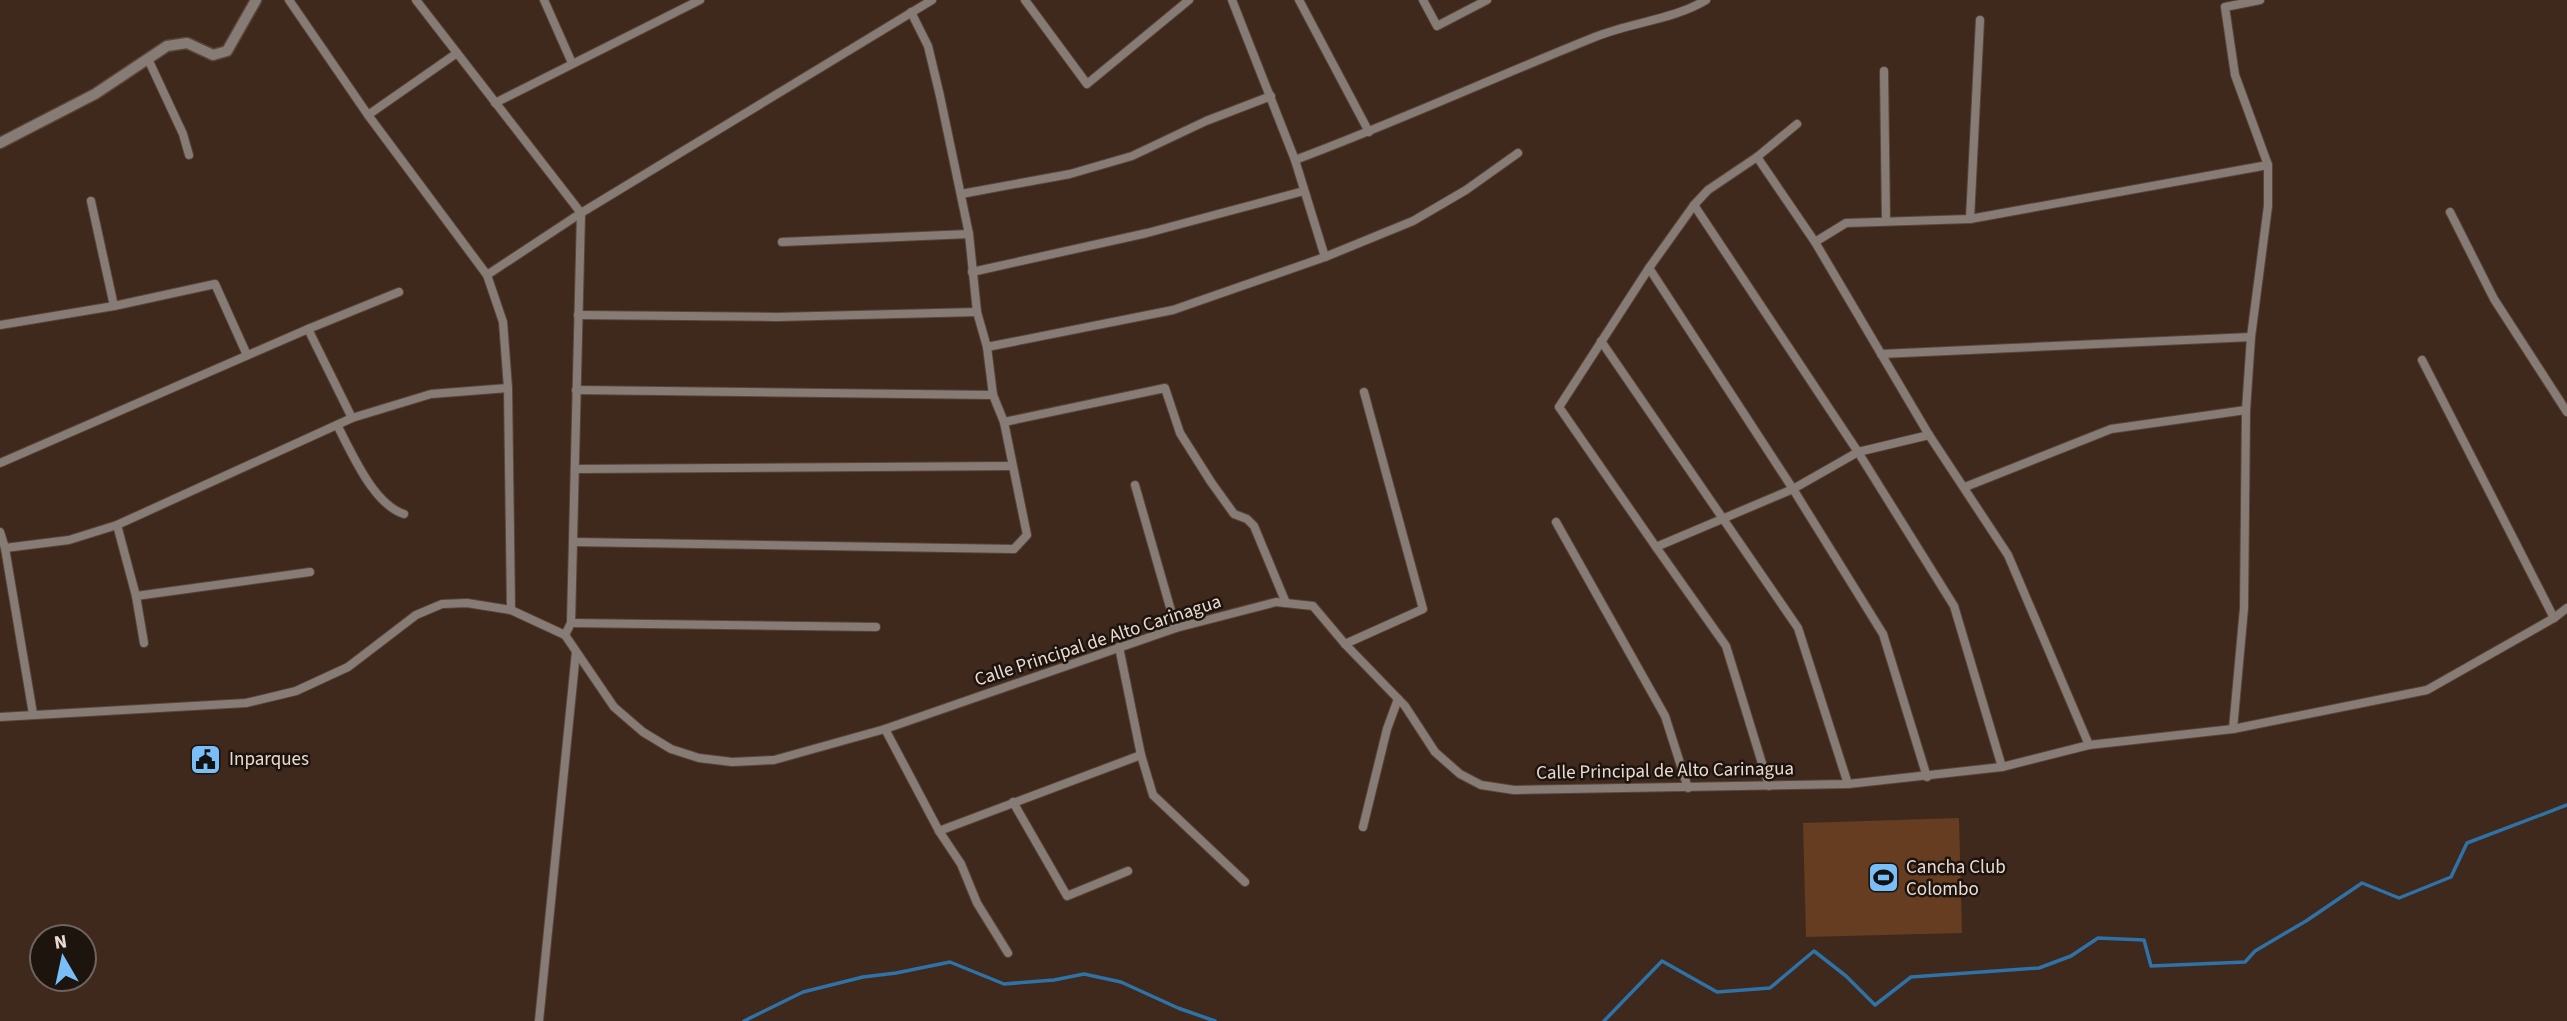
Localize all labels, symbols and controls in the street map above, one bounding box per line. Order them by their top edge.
street label: Calle Principal de Alto Carinagua [971,588,1225,694]
public building icon: Inparques [189,742,223,776]
place label: Inparques [229,746,309,773]
street label: Calle Principal de Alto Carinagua [1536,755,1794,787]
place label: Cancha Club Colombo [1906,854,2006,903]
sports icon: Cancha Club Colombo [1866,861,1900,895]
north arrow [28,923,98,993]
text: N [52,928,69,957]

